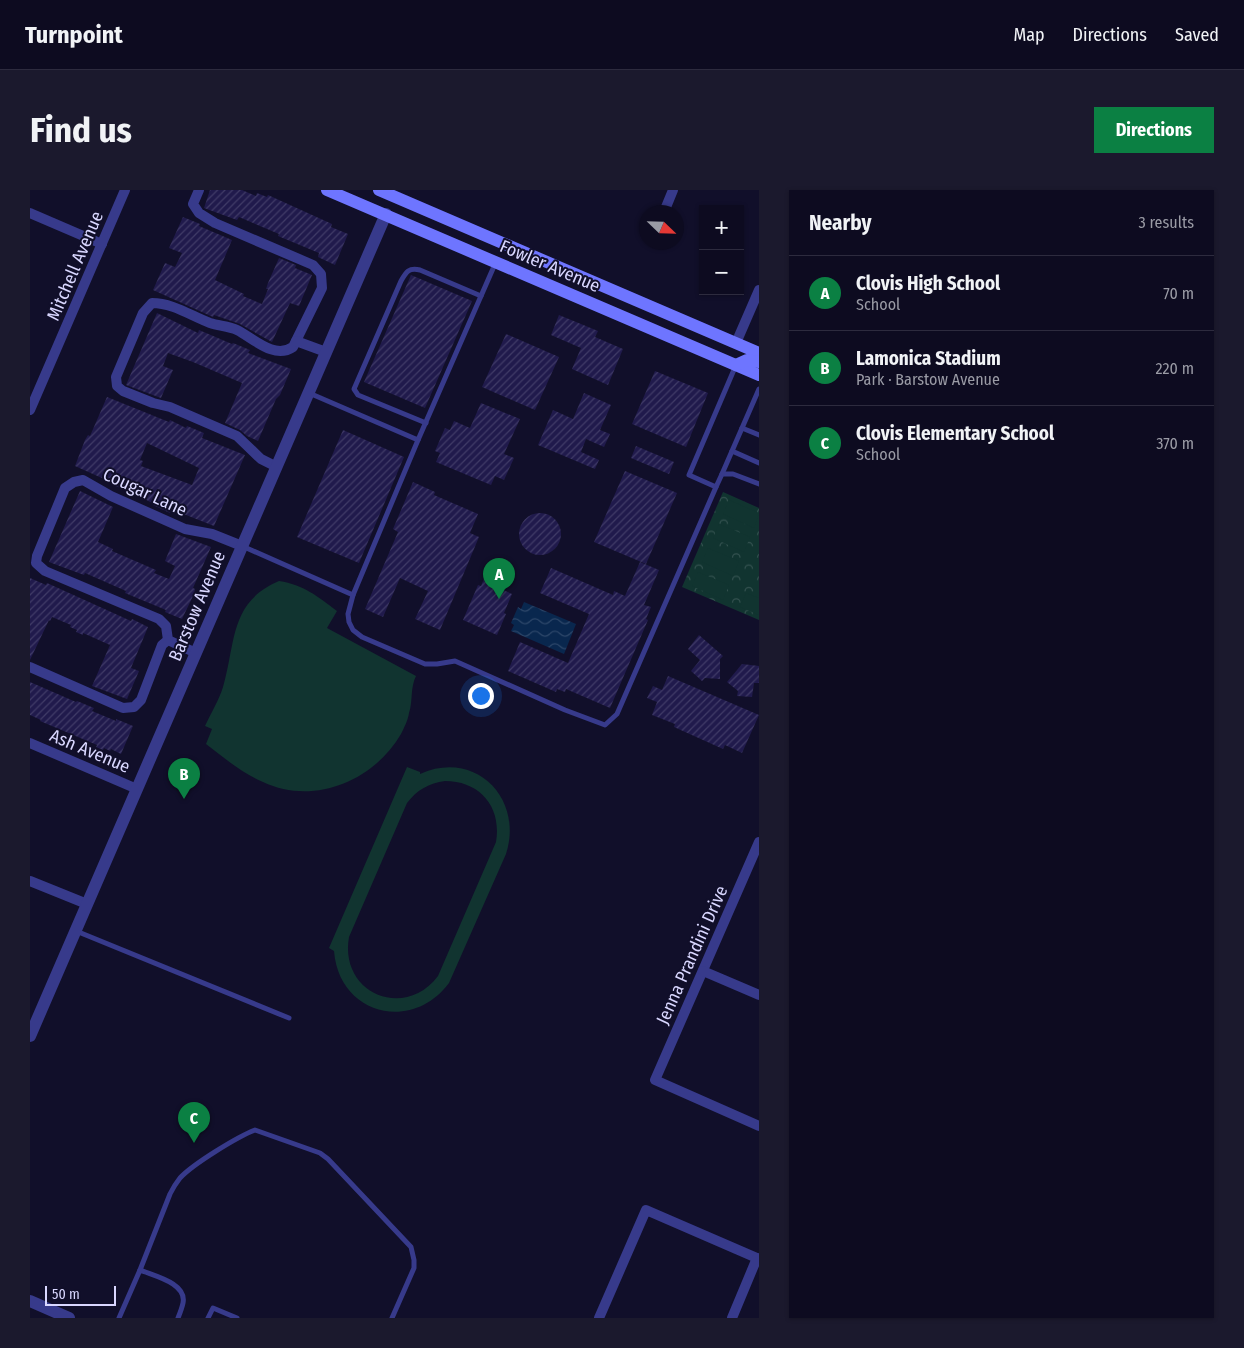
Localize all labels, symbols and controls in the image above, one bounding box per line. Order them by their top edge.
text: Turnpoint [25,21,123,49]
text: Map [1013,24,1045,46]
text: Directions [1073,24,1147,46]
text: Saved [1175,24,1219,46]
button: Directions [1094,107,1214,153]
text: Find us [30,109,132,151]
north arrow [639,205,684,250]
map controls [699,205,744,295]
button: + [699,205,744,250]
street label: Mitchell Avenue [42,208,108,324]
text: Nearby [809,210,871,236]
text: 3 results [1138,213,1194,232]
street label: Fowler Avenue [497,235,603,297]
button: − [699,250,744,295]
text: Clovis High School [856,272,1000,295]
text: A [821,284,829,303]
text: 70 m [1163,284,1194,303]
text: School [856,295,900,314]
text: Lamonica Stadium [856,347,1001,370]
text: B [821,359,829,378]
text: 220 m [1155,359,1194,378]
text: Park · Barstow Avenue [856,370,1000,389]
text: Clovis Elementary School [856,422,1054,445]
text: C [821,434,829,453]
text: 370 m [1156,434,1194,453]
text: School [856,445,900,464]
street label: Cougar Lane [99,463,191,521]
street label: Barstow Avenue [164,547,230,664]
pin: A [483,558,515,599]
your location [468,683,494,709]
street label: Ash Avenue [47,724,133,778]
pin: B [168,758,200,799]
street label: Jenna Prandini Drive [652,882,732,1028]
pin: C [178,1102,210,1143]
scale bar [45,1283,116,1306]
text: 50 m [52,1286,80,1303]

